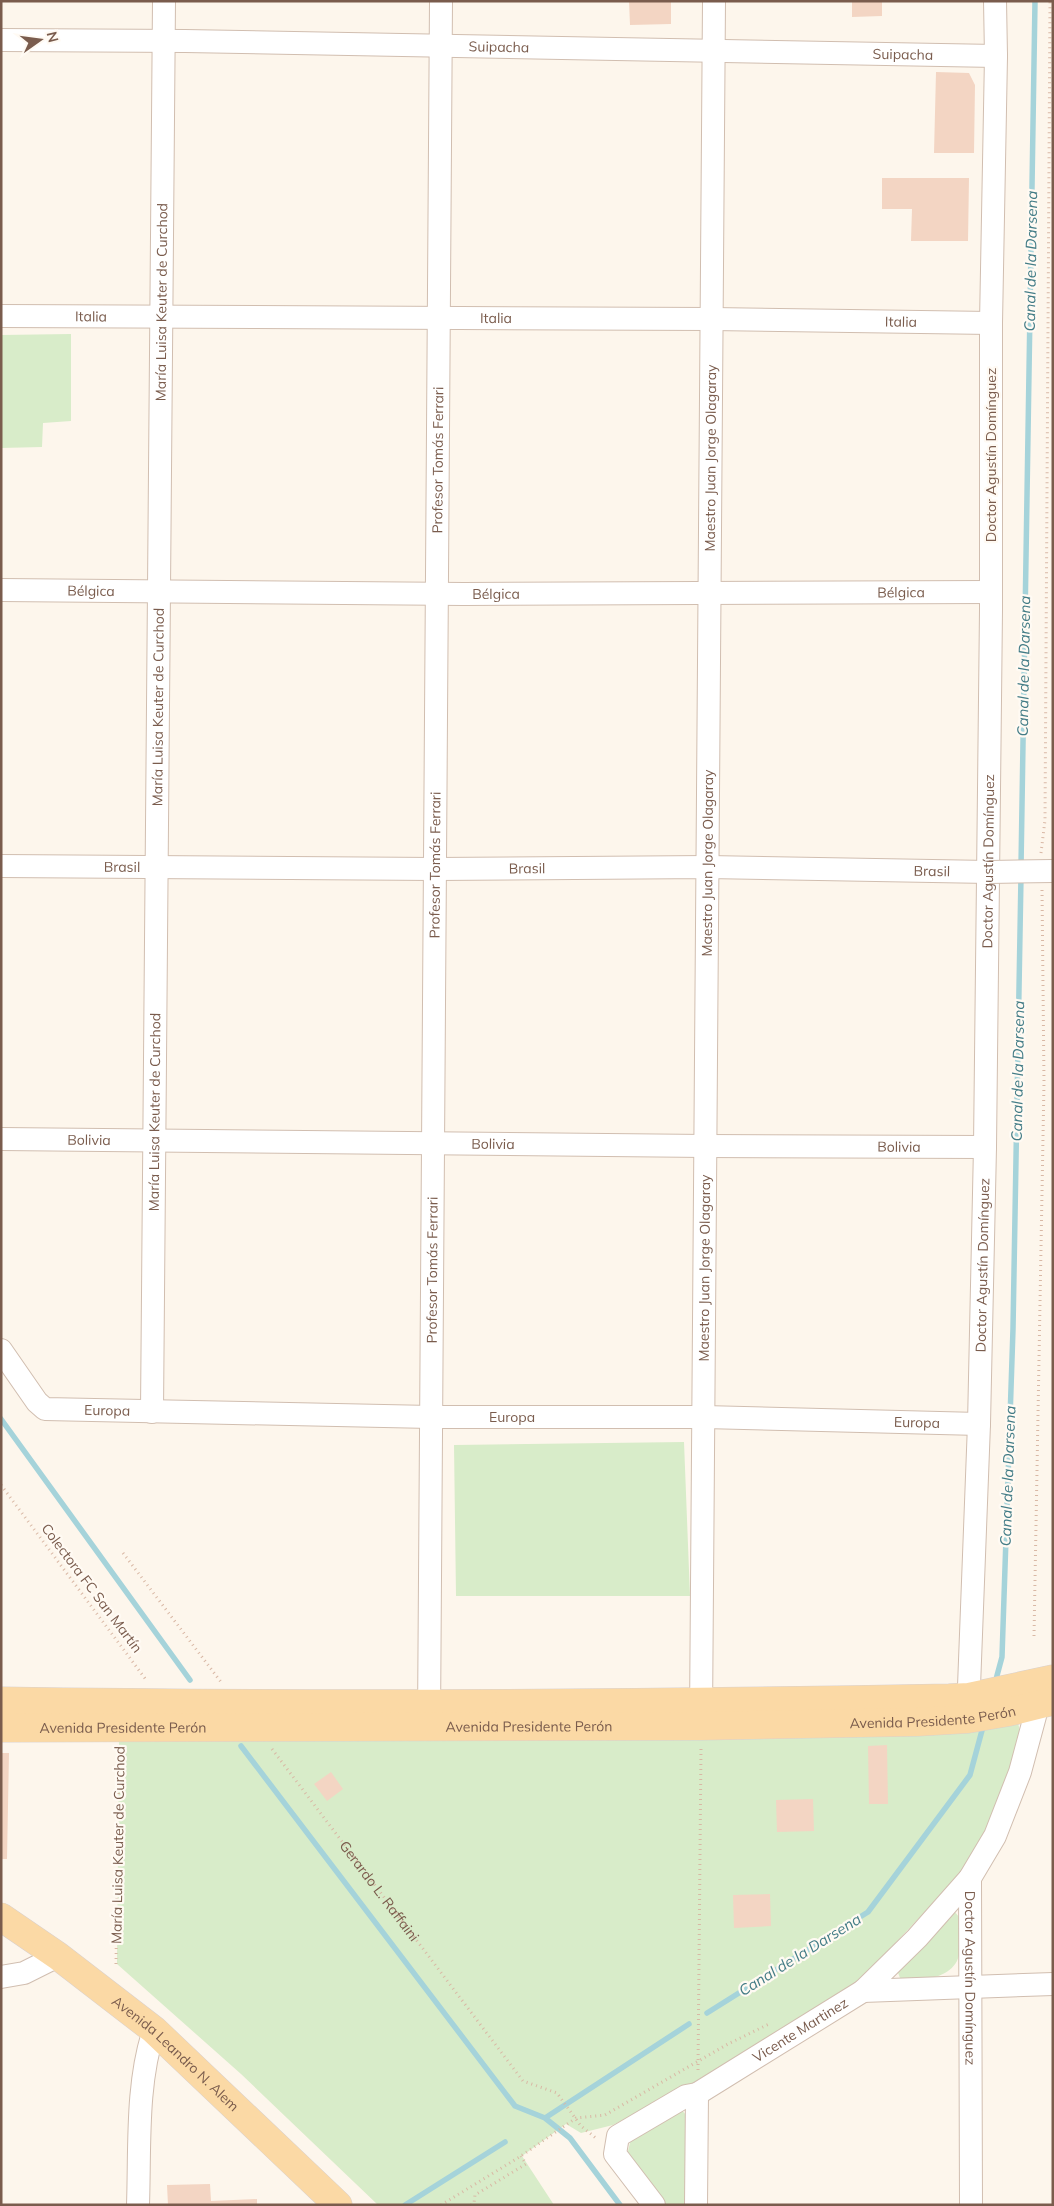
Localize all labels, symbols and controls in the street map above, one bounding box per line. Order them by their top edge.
north arrow [15,15,65,65]
text: N [43,30,63,44]
street label: Suipacha [469,37,529,56]
street label: Suipacha [872,45,933,64]
water label: Canal de la Darsena [1020,190,1041,332]
street label: María Luisa Keuter de Curchod [152,203,171,401]
street label: Italia [75,307,107,325]
street label: Italia [480,309,512,327]
street label: Italia [885,312,917,331]
street label: Maestro Juan Jorge Olagaray [701,364,720,552]
street label: Doctor Agustín Domínguez [982,368,1000,542]
street label: Profesor Tomás Ferrari [428,387,447,533]
street label: Bélgica [67,582,115,600]
street label: Bélgica [877,583,925,601]
street label: Bélgica [472,585,520,603]
water label: Canal de la Darsena [1013,595,1034,737]
street label: María Luisa Keuter de Curchod [148,608,168,806]
street label: Maestro Juan Jorge Olagaray [698,769,717,957]
street label: Doctor Agustín Domínguez [978,774,998,949]
street label: Profesor Tomás Ferrari [425,792,444,938]
street label: Brasil [104,858,140,876]
street label: Brasil [509,859,545,877]
street label: Brasil [913,862,950,880]
water label: Canal de la Darsena [1007,1000,1028,1142]
street label: María Luisa Keuter de Curchod [145,1013,164,1211]
street label: Bolivia [67,1131,111,1149]
street label: Bolivia [471,1135,515,1153]
street label: Bolivia [877,1138,921,1156]
street label: Maestro Juan Jorge Olagaray [695,1174,714,1362]
street label: Doctor Agustín Domínguez [972,1178,993,1353]
street label: Profesor Tomás Ferrari [423,1197,442,1343]
street label: Europa [84,1401,130,1420]
water label: Canal de la Darsena [996,1405,1019,1547]
street label: Europa [489,1408,535,1426]
street label: Europa [894,1413,940,1432]
street label: Colectora FC San Martín [38,1520,146,1656]
street label: Avenida Presidente Perón [849,1702,1018,1732]
street label: Avenida Presidente Perón [446,1717,612,1736]
street label: Avenida Presidente Perón [40,1718,206,1737]
street label: María Luisa Keuter de Curchod [107,1746,129,1944]
street label: Gerardo L. Raffaini [336,1837,423,1945]
street label: Doctor Agustín Domínguez [961,1891,980,2065]
water label: Canal de la Darsena [735,1909,864,2000]
street label: Avenida Leandro N. Alem [108,1992,243,2115]
street label: Vicente Martinez [749,1994,851,2066]

